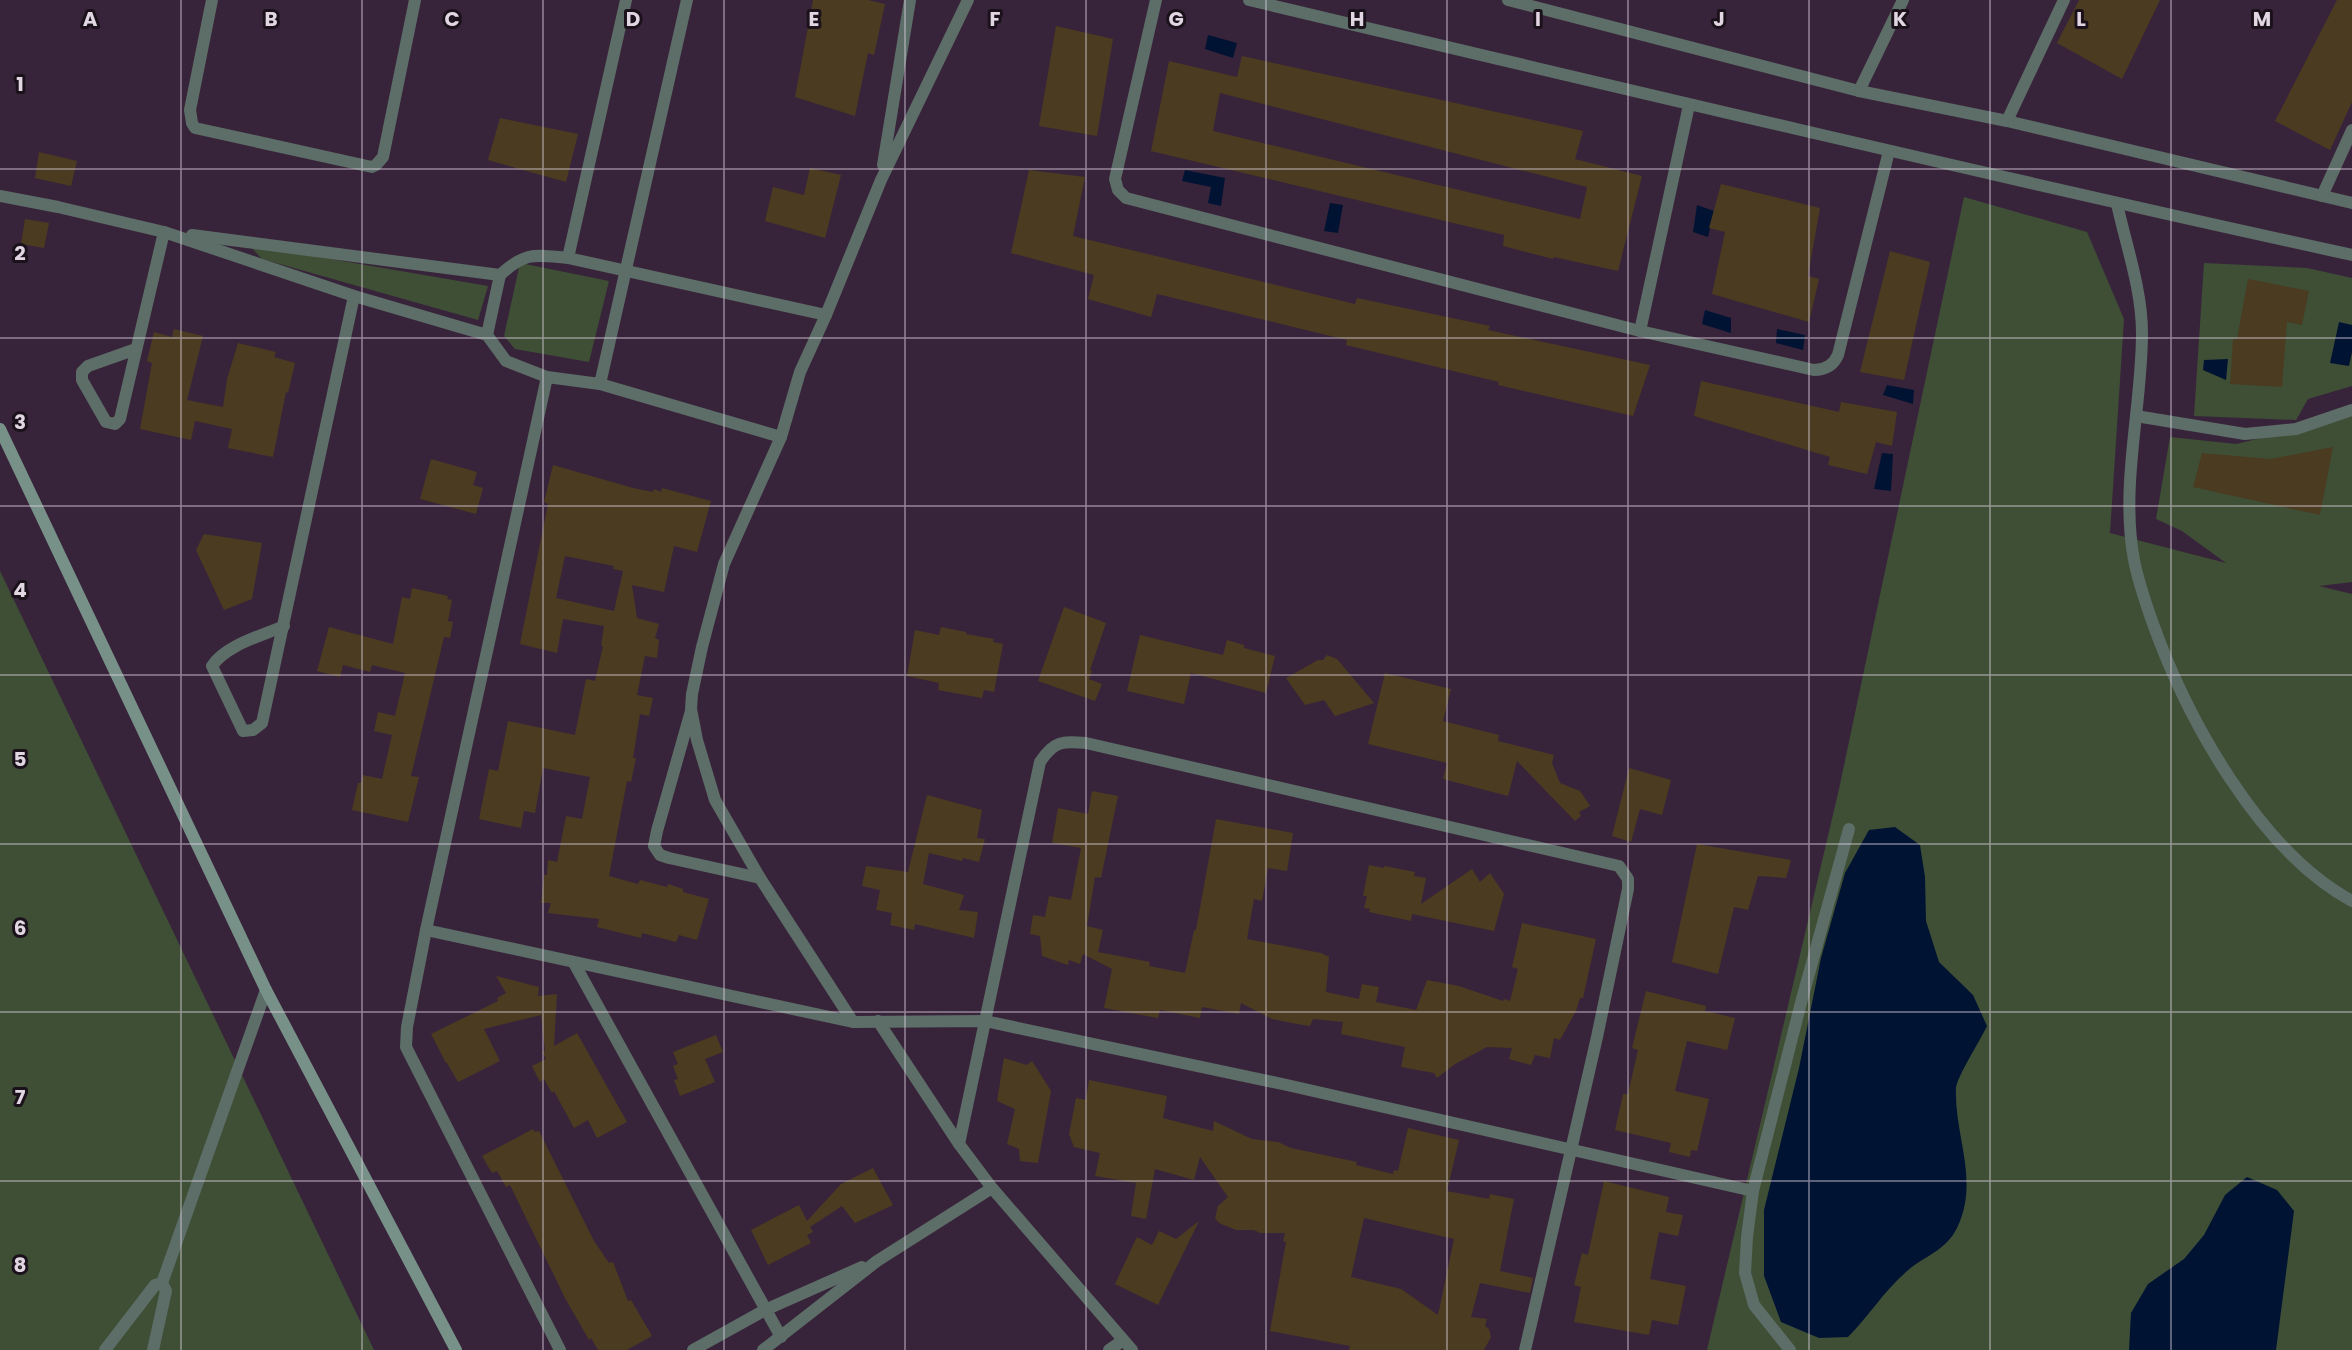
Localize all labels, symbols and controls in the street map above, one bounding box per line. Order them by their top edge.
text: A [83,5,98,33]
text: B [264,5,278,33]
text: C [444,5,460,33]
text: D [626,5,640,33]
text: E [809,5,819,33]
text: F [990,5,1001,33]
text: G [1168,5,1184,33]
text: H [1350,5,1364,33]
text: I [1535,5,1541,33]
text: J [1713,5,1725,33]
text: K [1893,5,1907,33]
text: L [2076,5,2086,33]
text: M [2253,5,2271,33]
text: 1 [16,70,24,98]
text: 2 [14,239,26,267]
text: 3 [14,408,26,436]
text: 4 [13,576,27,604]
text: 5 [14,745,27,773]
text: 6 [14,914,26,942]
text: 7 [15,1083,26,1111]
text: 8 [14,1251,26,1279]

